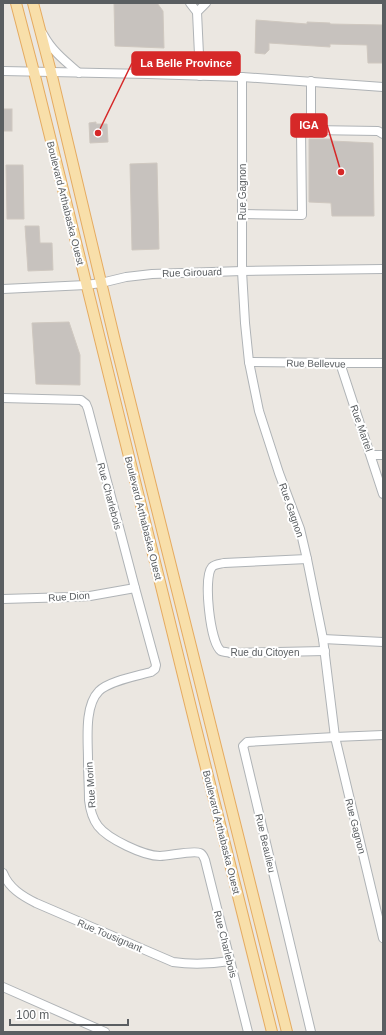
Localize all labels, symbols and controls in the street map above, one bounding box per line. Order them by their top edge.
callout: La Belle Province [132,52,240,75]
text: La Belle Province [140,57,232,69]
callout: IGA [291,114,327,137]
text: IGA [299,119,319,131]
street label: Boulevard Arthabaska Ouest [45,140,86,266]
street label: Rue Gagnon [237,164,248,220]
street label: Rue Girouard [162,266,222,279]
street label: Rue Bellevue [286,357,346,370]
street label: Rue Martel [348,403,375,453]
street label: Boulevard Arthabaska Ouest [123,455,164,581]
street label: Rue Charlebois [95,461,124,531]
street label: Rue Gagnon [277,482,306,539]
street label: Rue Dion [48,590,90,603]
street label: Rue du Citoyen [231,647,299,658]
street label: Rue Morin [83,762,98,808]
street label: Boulevard Arthabaska Ouest [201,769,242,895]
street label: Rue Gagnon [343,797,368,855]
street label: Rue Beaulieu [253,813,278,874]
street label: Rue Charlebois [212,909,239,979]
street label: Rue Tousignant [76,917,144,954]
scale bar [10,1001,128,1027]
text: 100 m [16,1008,49,1022]

